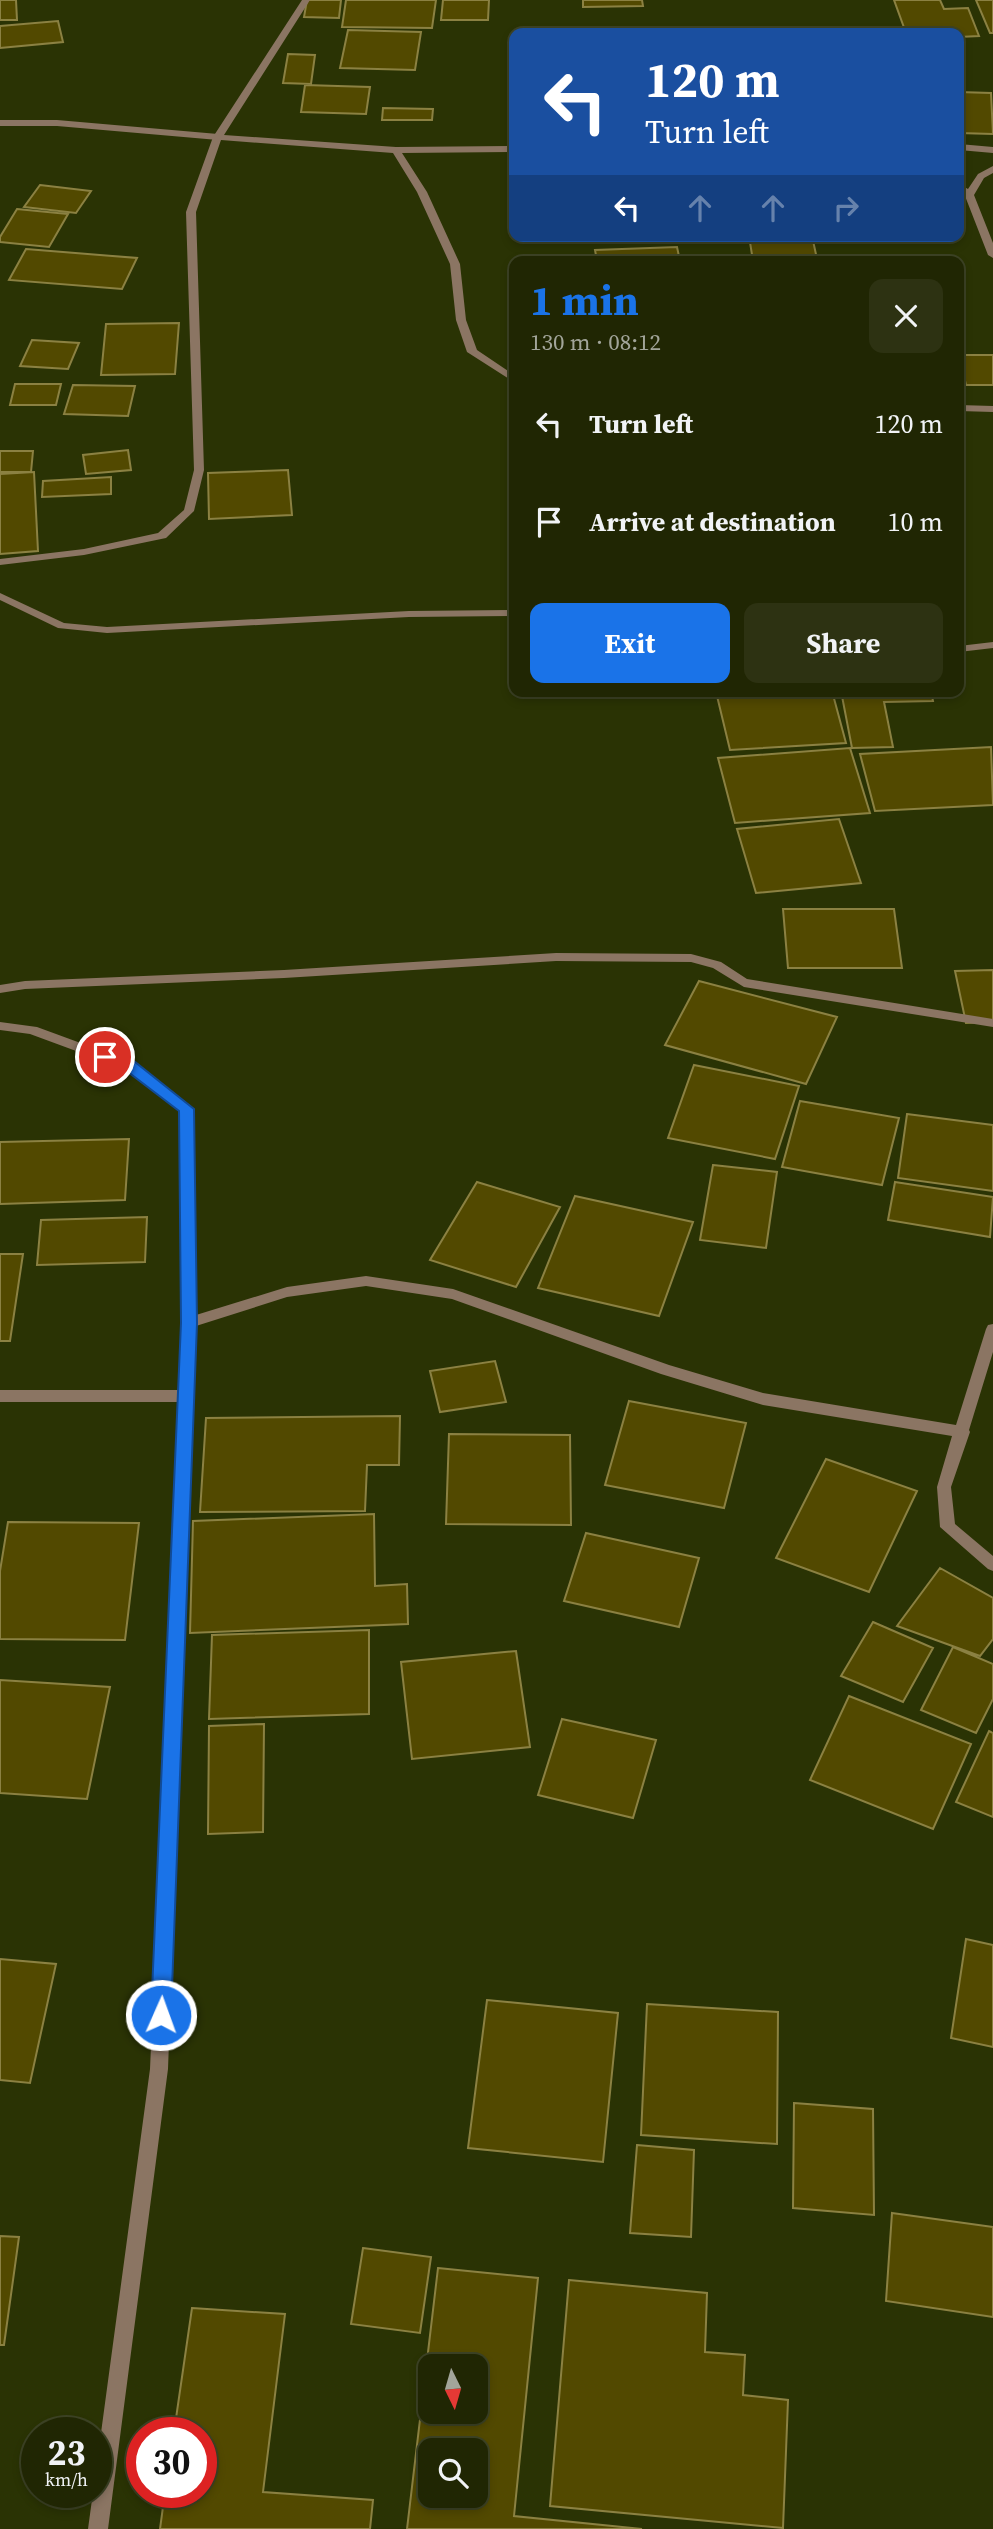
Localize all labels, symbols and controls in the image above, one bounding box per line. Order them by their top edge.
text: 120 m [645,46,780,113]
icon: left [530,56,621,147]
text: Turn left [645,110,769,154]
icon: left [608,189,646,227]
icon: ahead [681,189,719,227]
icon: ahead [754,189,792,227]
icon: right [827,189,865,227]
text: 1 min [530,271,639,329]
button: close [869,279,943,353]
text: 130 m · 08:12 [530,326,661,358]
icon: left [530,405,568,443]
text: Turn left [589,406,693,442]
text: 120 m [875,406,943,442]
icon: arrive [530,503,568,541]
text: Arrive at destination [589,504,836,540]
text: 10 m [888,504,943,540]
button: Exit [530,603,730,683]
button: Share [744,603,943,683]
pin [75,1027,135,1087]
icon: arrive [86,1038,124,1076]
position arrow [124,1978,198,2052]
north arrow [418,2354,488,2424]
map controls [418,2354,488,2508]
speed limit sign: 30 [126,2417,217,2508]
text: 23 [48,2429,85,2477]
button: search [418,2438,488,2508]
text: km/h [45,2467,88,2492]

